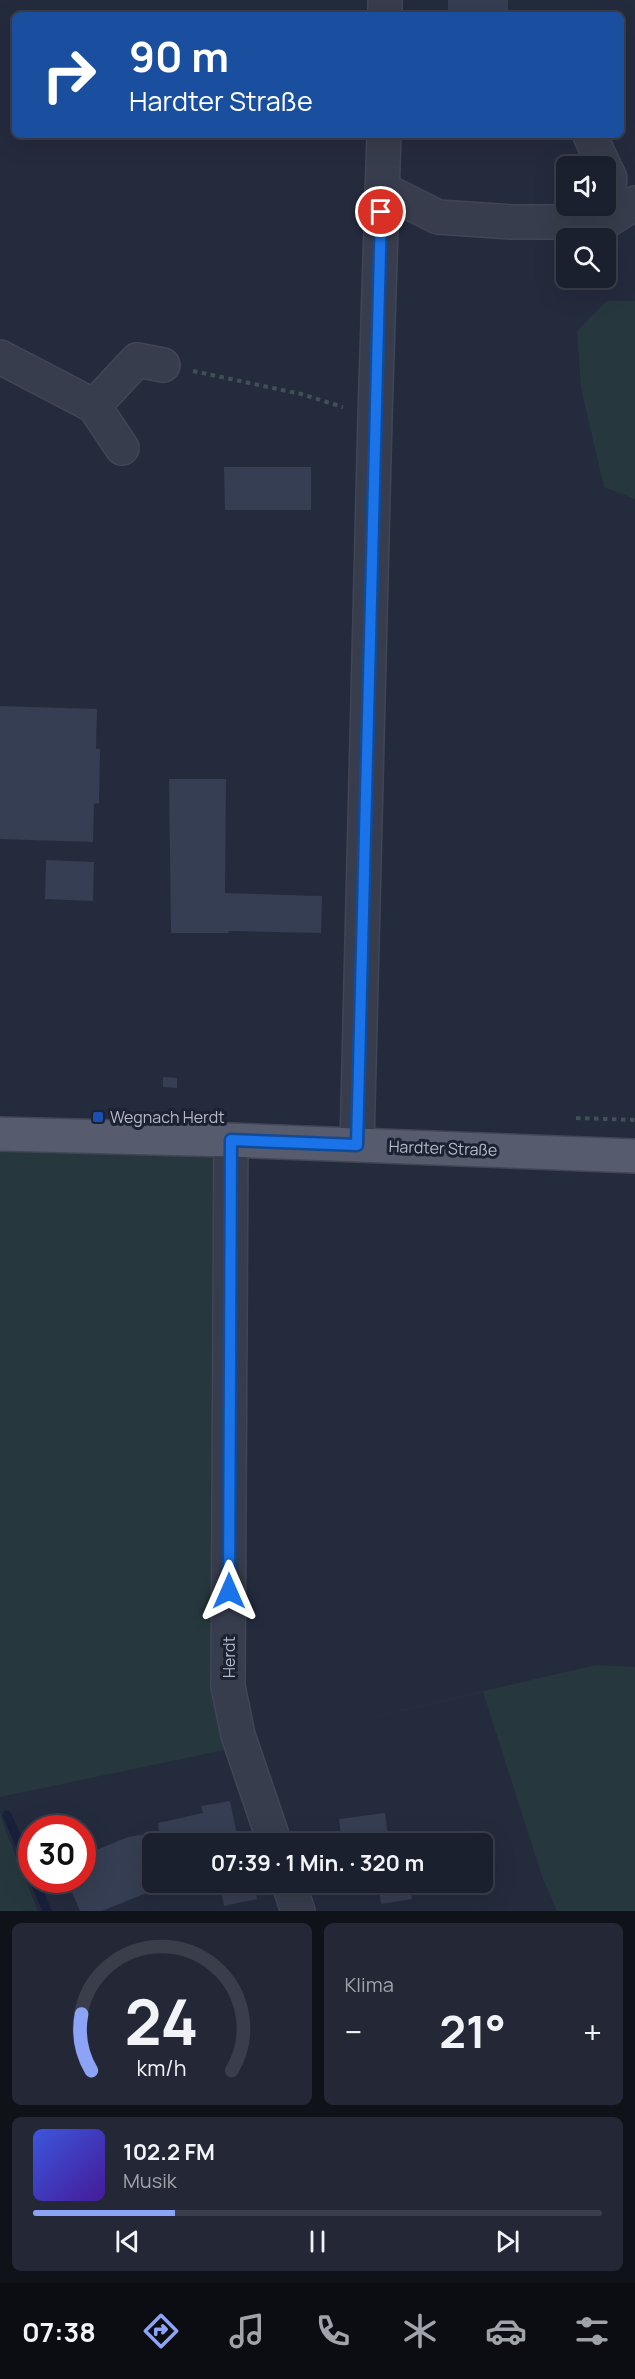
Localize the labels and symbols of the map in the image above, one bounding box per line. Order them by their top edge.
pin [355,186,406,237]
place label: Wegnach Herdt [110,1106,225,1128]
marker: Wegnach Herdt [91,1110,105,1124]
street label: Hardter Straße [388,1135,498,1161]
position arrow [197,1559,261,1623]
street label: Herdt [218,1636,240,1678]
speed limit sign: 30 [18,1815,96,1893]

